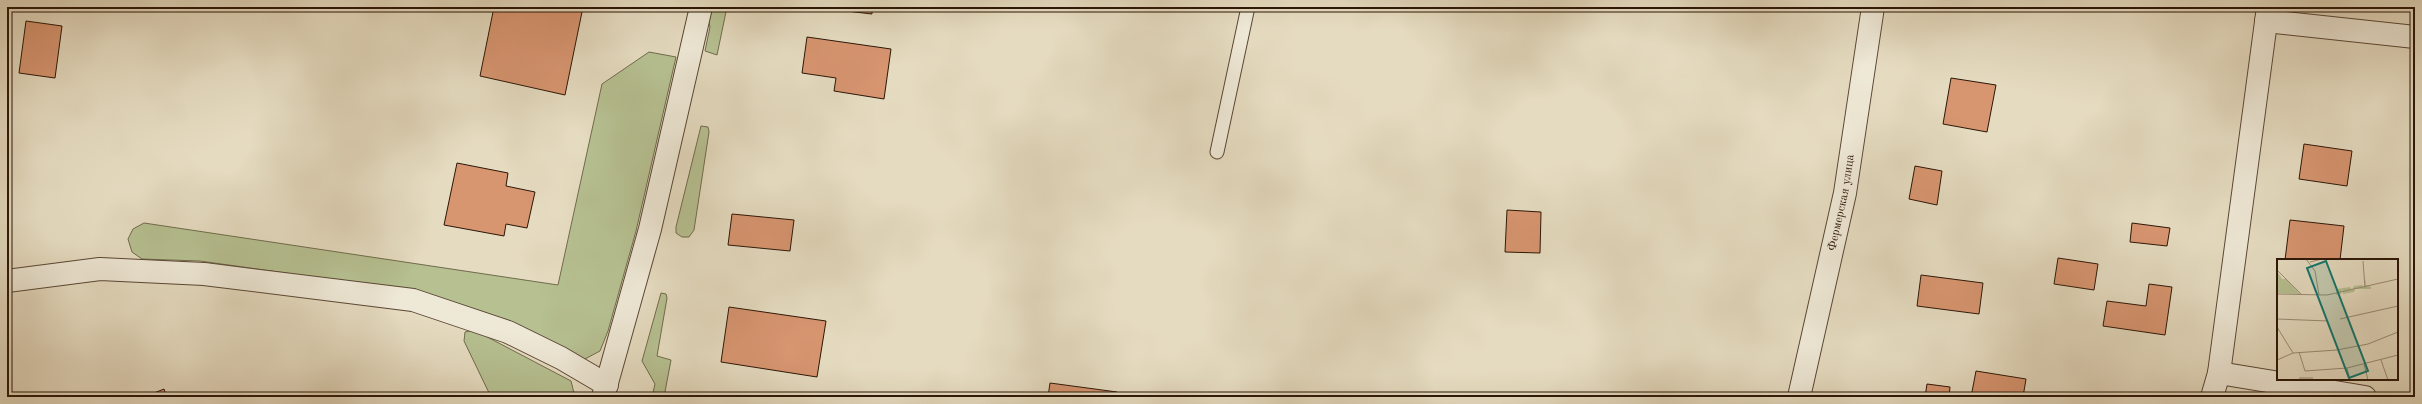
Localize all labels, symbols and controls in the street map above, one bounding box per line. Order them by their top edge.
street label: Фермерская улица [1826,154,1857,252]
inset map [2277,259,2398,380]

